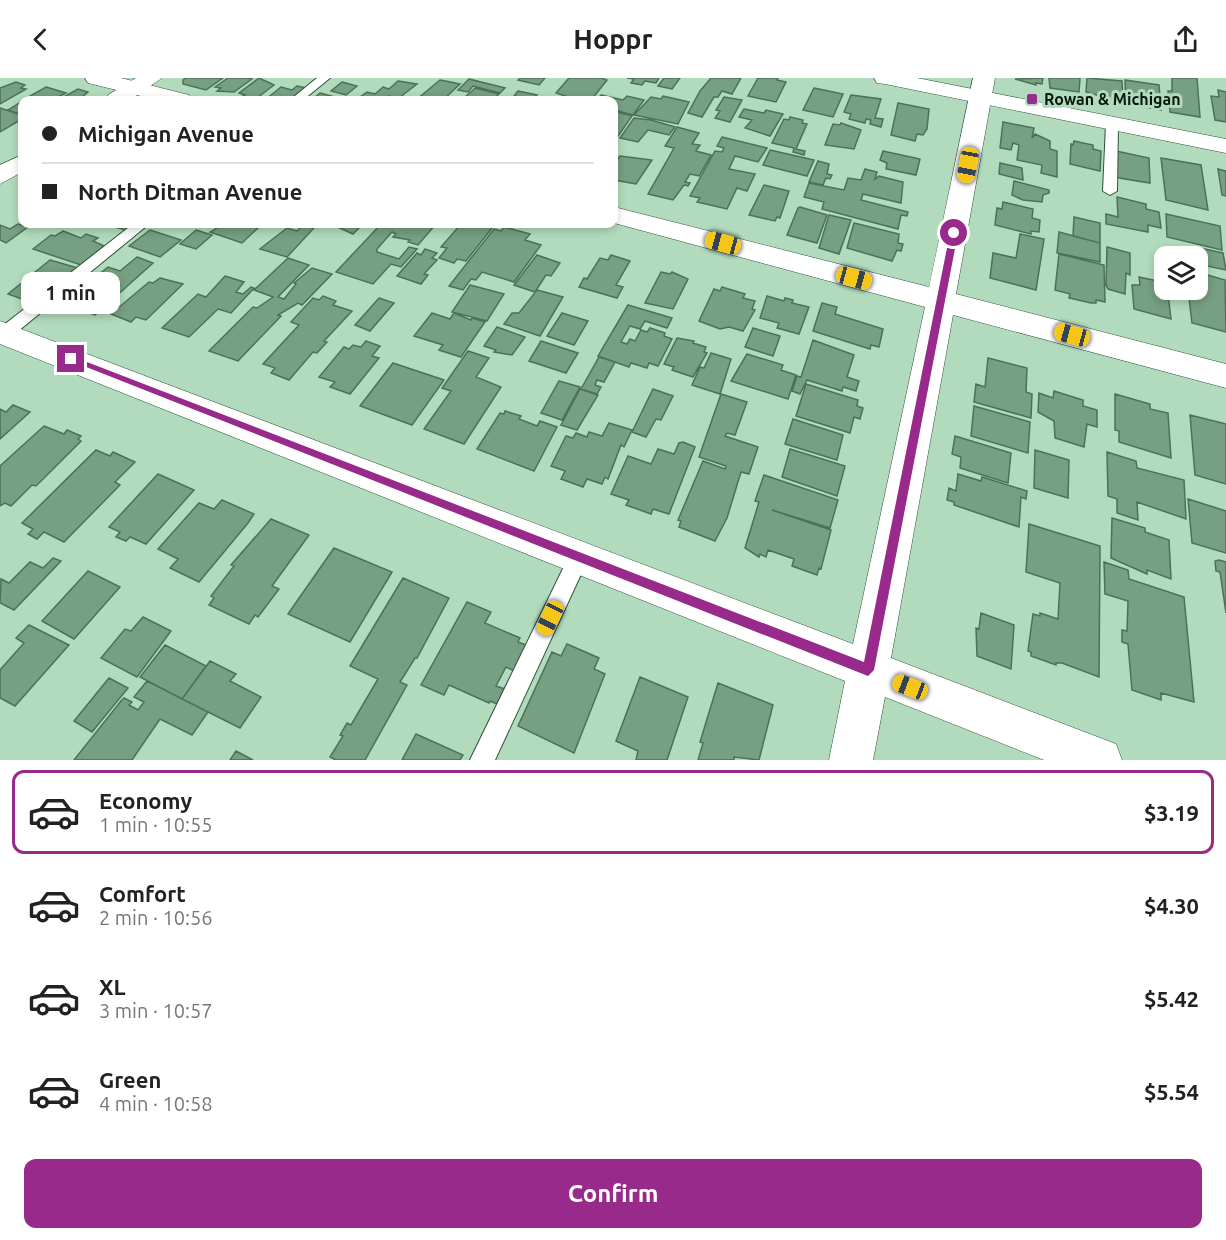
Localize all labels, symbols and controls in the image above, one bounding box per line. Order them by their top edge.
icon: back [24,23,57,56]
icon: share [1169,23,1202,56]
text: Hoppr [573,24,653,54]
place label: Rowan & Michigan [1044,90,1181,108]
marker: Rowan & Michigan [1025,92,1039,106]
text: Michigan Avenue [78,121,254,146]
car [956,146,980,184]
text: North Ditman Avenue [78,179,302,204]
route start [940,219,967,246]
car [703,230,743,256]
map controls [1154,246,1208,300]
button: layers [1154,246,1208,300]
car [834,265,874,291]
callout: 1 min [22,272,121,314]
text: 1 min [45,281,96,304]
car [1052,322,1092,348]
route end [57,345,84,372]
car [534,598,566,638]
car [890,672,930,702]
icon: car [27,785,81,839]
text: Economy [99,788,192,813]
text: $3.19 [1144,800,1199,825]
text: 1 min · 10:55 [99,813,213,836]
icon: car [27,878,81,932]
text: Comfort [99,881,186,906]
text: $4.30 [1144,893,1199,918]
text: 2 min · 10:56 [99,906,213,929]
icon: car [27,971,81,1025]
text: XL [99,974,126,999]
text: $5.42 [1144,986,1199,1011]
text: 3 min · 10:57 [99,999,213,1022]
icon: car [27,1064,81,1118]
text: Green [99,1067,161,1092]
text: $5.54 [1144,1079,1199,1104]
text: 4 min · 10:58 [99,1092,213,1115]
button: Confirm [24,1159,1202,1228]

